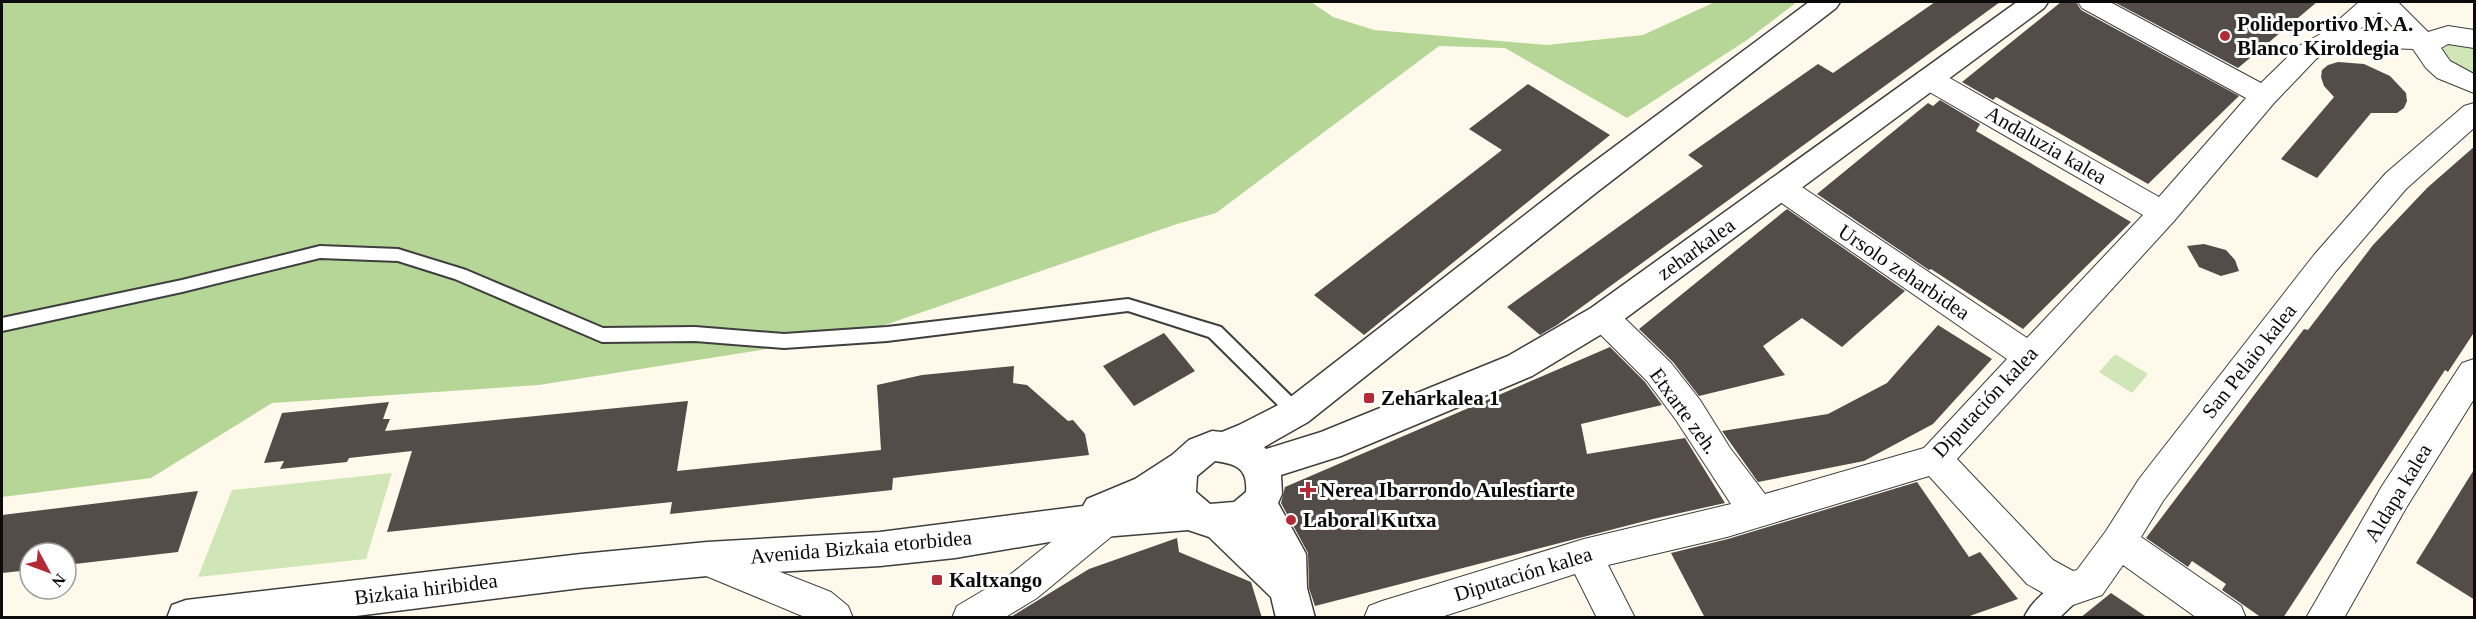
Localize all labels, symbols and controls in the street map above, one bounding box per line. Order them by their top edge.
place label: Polideportivo M. A. Blanco Kiroldegia [2237,12,2413,60]
marker: Polideportivo M. A. Blanco Kiroldegia [2218,29,2232,43]
street label: Andaluzia kalea [1981,101,2111,190]
street label: zeharkalea [1653,213,1740,285]
street label: Ursolo zeharbidea [1834,219,1975,325]
street label: San Pelaio kalea [2197,298,2302,423]
street label: Diputación kalea [1928,341,2043,462]
street label: Etxarte zeh. [1645,363,1723,459]
place label: Zeharkalea 1 [1381,386,1499,410]
marker: Zeharkalea 1 [1362,391,1376,405]
street label: Aldapa kalea [2359,439,2437,546]
place label: Nerea Ibarrondo Aulestiarte [1320,478,1575,502]
marker: Nerea Ibarrondo Aulestiarte [1301,483,1315,497]
place label: Laboral Kutxa [1303,508,1437,532]
marker: Laboral Kutxa [1284,513,1298,527]
street label: Avenida Bizkaia etorbidea [749,525,973,569]
north arrow [18,541,78,601]
street label: Diputación kalea [1451,541,1595,606]
street label: Bizkaia hiribidea [353,568,500,610]
place label: Kaltxango [949,568,1042,592]
text: N [48,571,69,591]
marker: Kaltxango [930,573,944,587]

